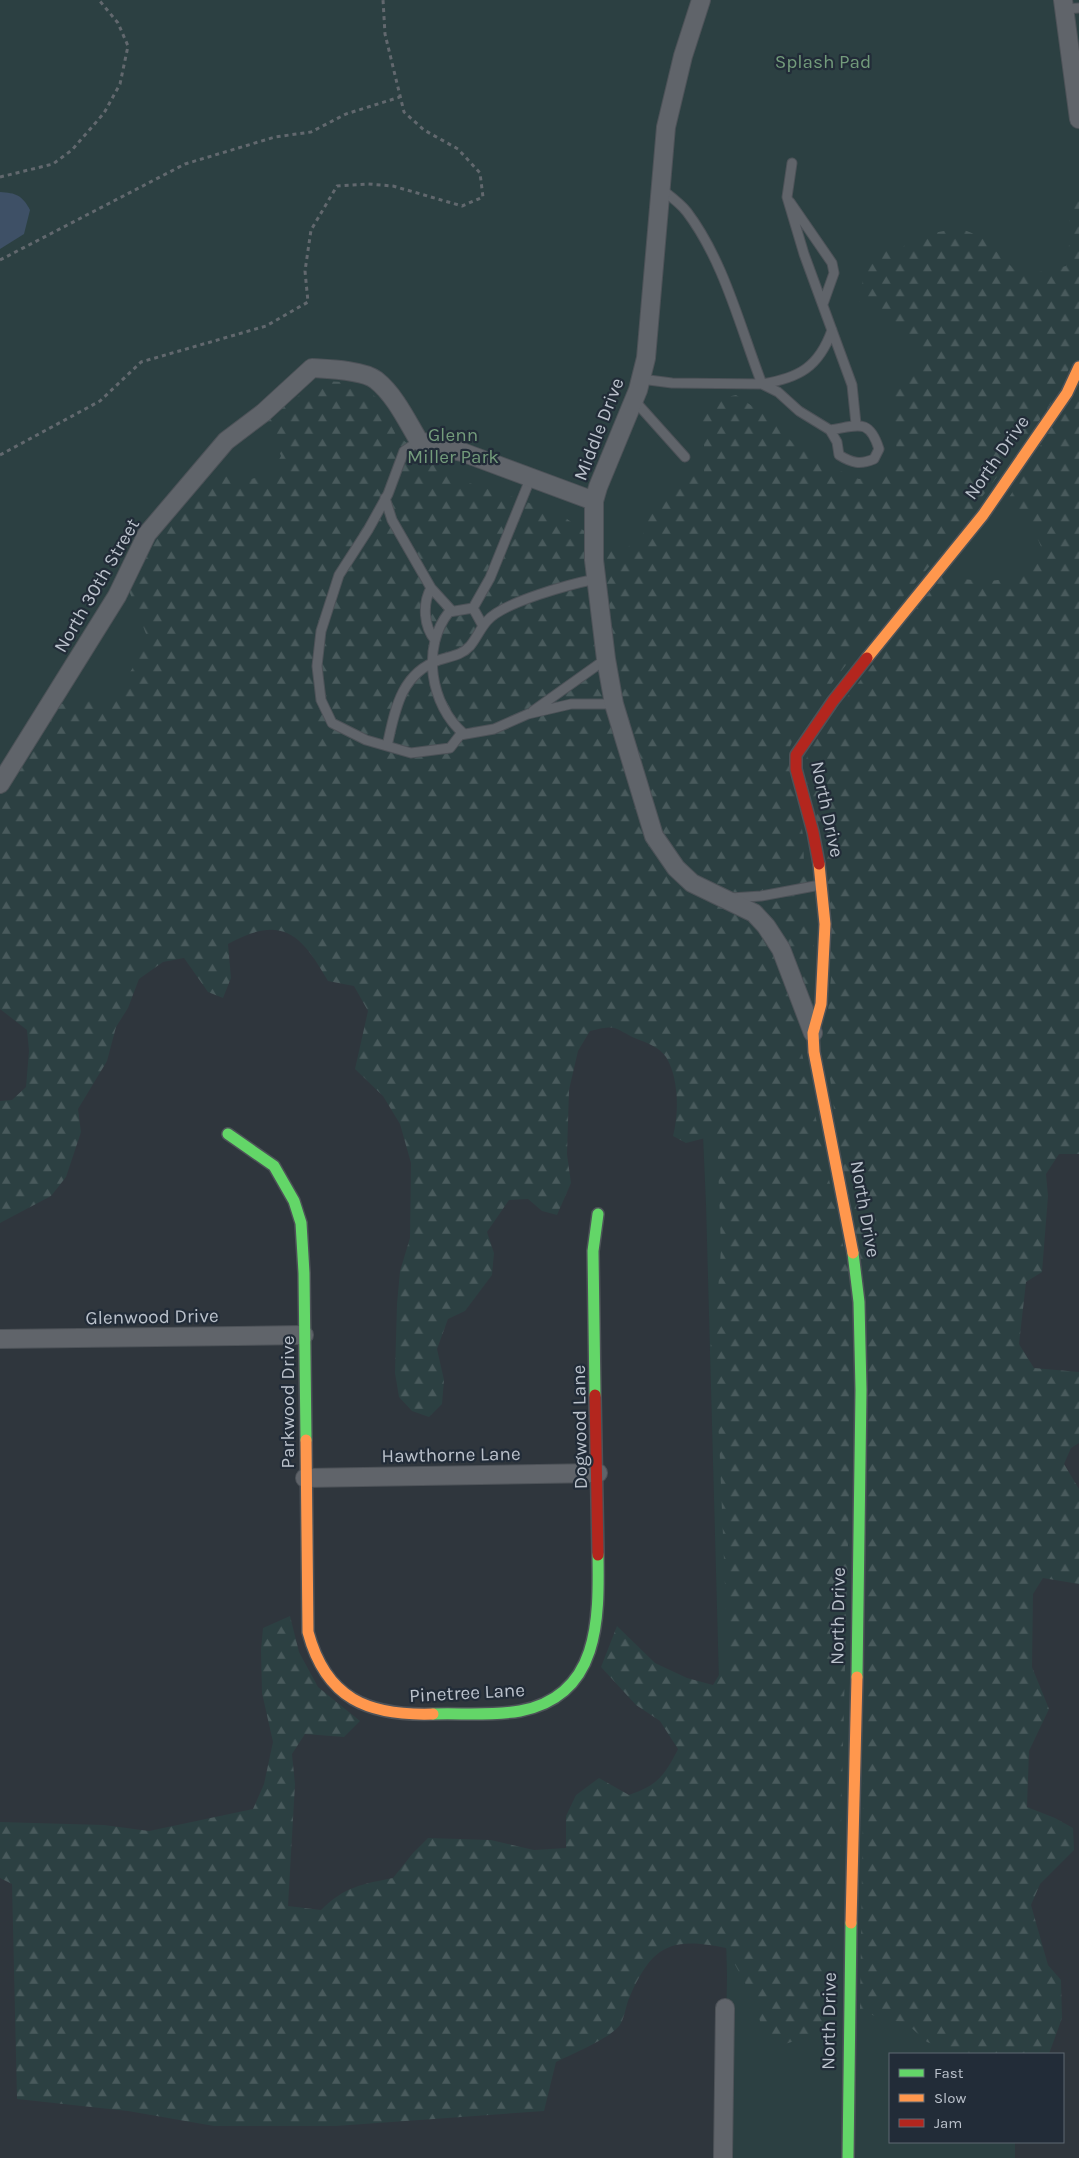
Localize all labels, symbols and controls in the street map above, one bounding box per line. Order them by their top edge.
park label: Splash Pad [775,51,871,73]
street label: Middle Drive [569,375,629,484]
street label: North Drive [960,411,1034,504]
park label: Glenn Miller Park [407,424,499,468]
street label: North 30th Street [50,515,144,656]
street label: North Drive [806,759,848,859]
street label: North Drive [846,1159,884,1259]
street label: Glenwood Drive [85,1305,219,1329]
street label: Parkwood Drive [277,1335,299,1469]
street label: Dogwood Lane [568,1365,592,1489]
street label: Hawthorne Lane [381,1443,521,1467]
street label: North Drive [826,1567,850,1665]
street label: Pinetree Lane [409,1679,526,1707]
street label: North Drive [817,1972,841,2070]
legend [889,2053,1064,2143]
text: Fast [934,2064,964,2082]
text: Slow [934,2089,966,2107]
text: Jam [934,2114,962,2132]

